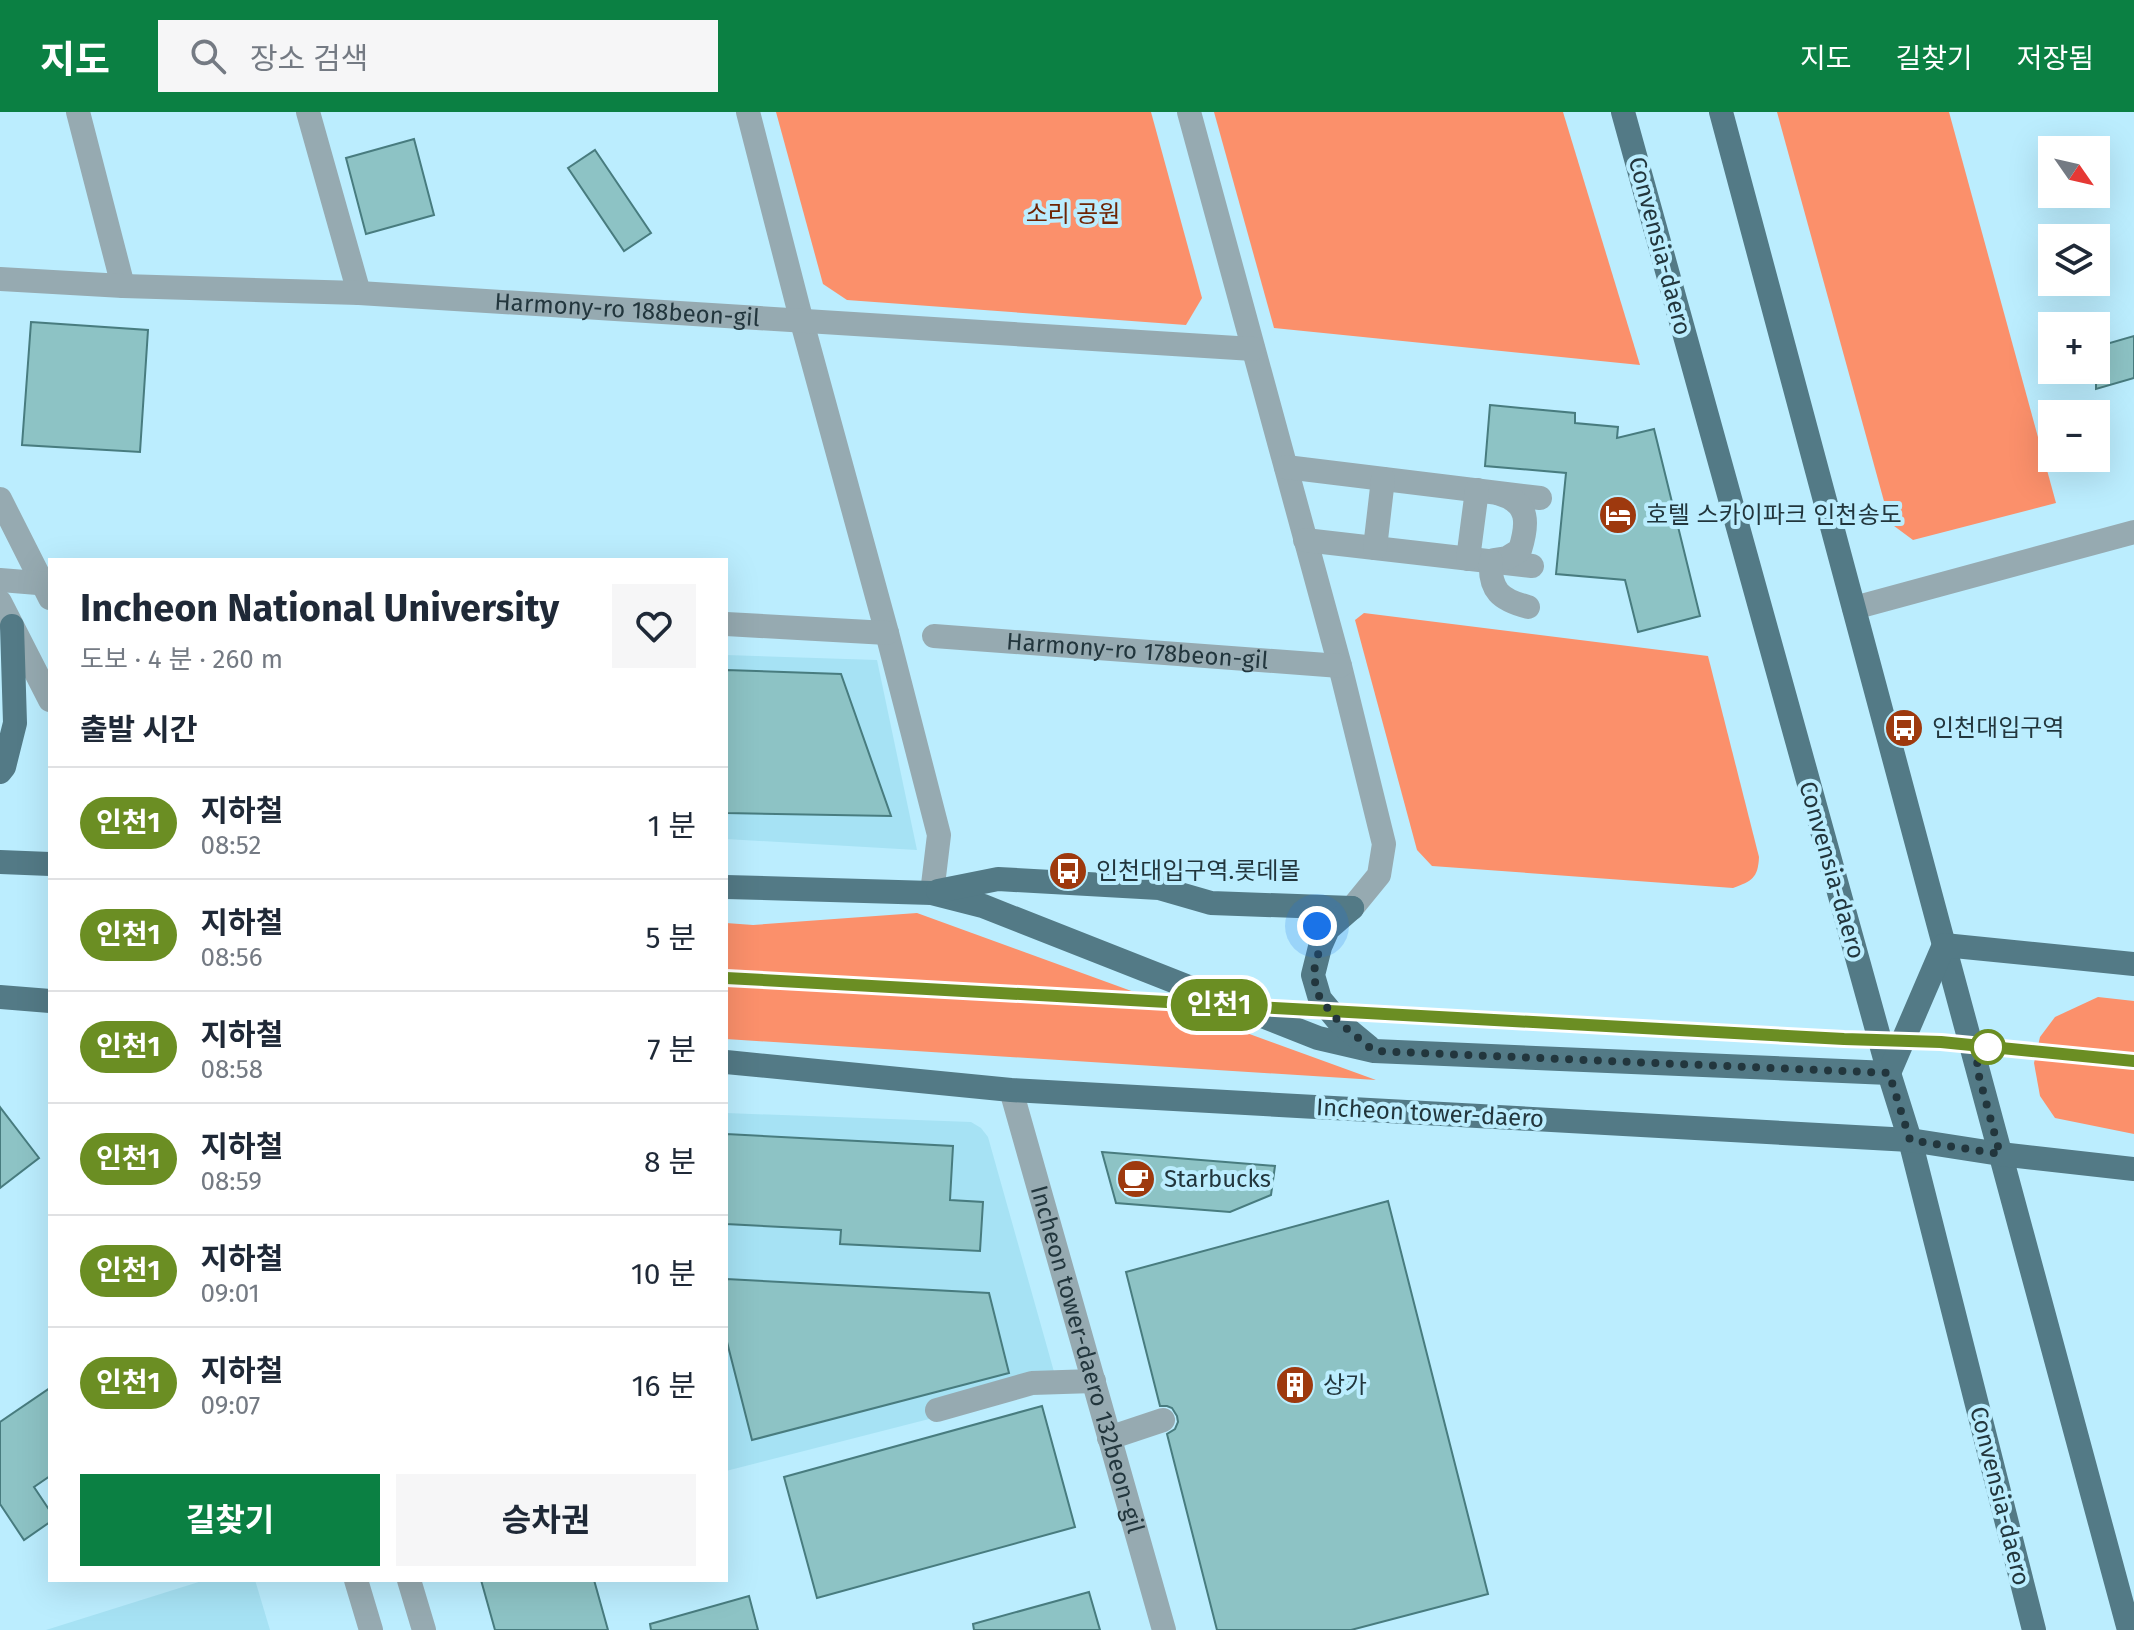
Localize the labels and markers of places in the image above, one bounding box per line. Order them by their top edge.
hotel icon: 호텔 스카이파크 인천송도 [1597,494,1639,536]
place label: 호텔 스카이파크 인천송도 [1646,501,1902,529]
bus stop icon: 인천대입구역 [1883,707,1925,749]
place label: 인천대입구역 [1932,714,2064,742]
bus stop icon: 인천대입구역.롯데몰 [1047,850,1089,892]
place label: 인천대입구역.롯데몰 [1096,857,1300,885]
unlabelled marker [1971,1030,2005,1064]
cafe icon: Starbucks [1115,1158,1157,1200]
place label: Starbucks [1164,1165,1271,1193]
building icon: 상가 [1274,1364,1316,1406]
place label: 상가 [1323,1371,1367,1399]

